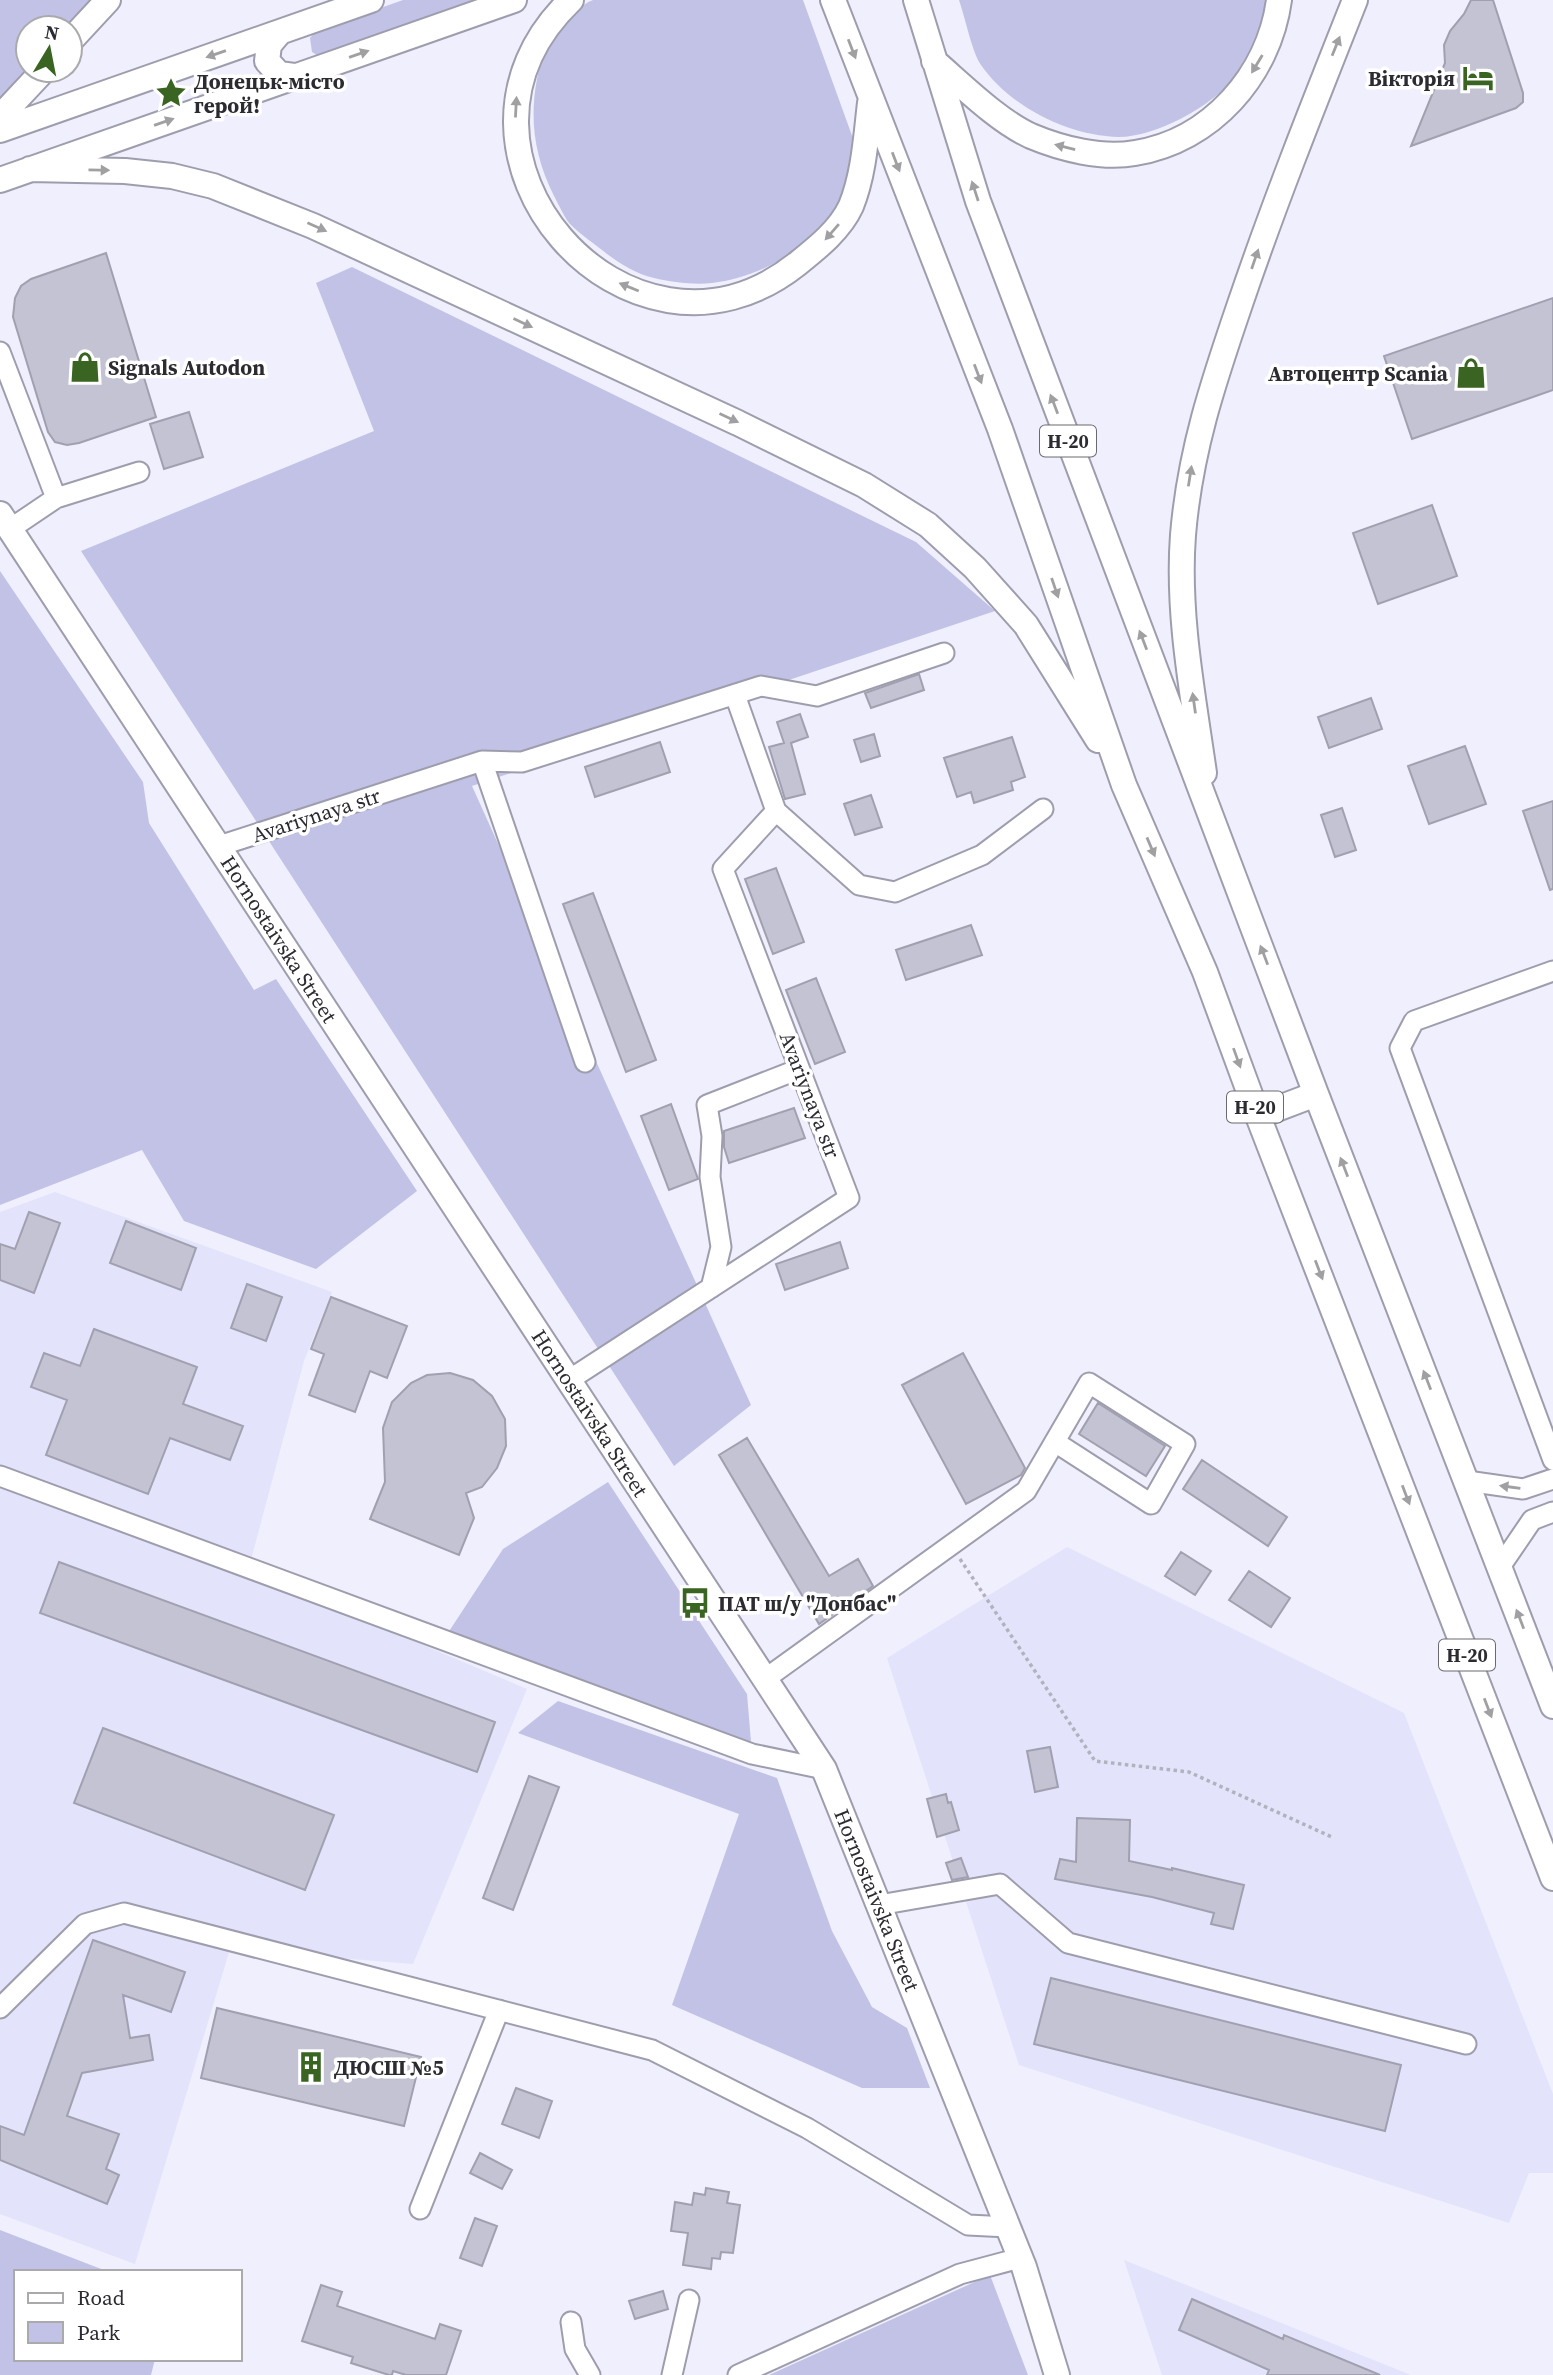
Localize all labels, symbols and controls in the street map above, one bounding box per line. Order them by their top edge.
north arrow [14,14,84,84]
text: N [43,18,61,46]
one-way arrow [1331,35,1342,56]
one-way arrow [846,39,857,60]
one-way arrow [348,48,369,59]
one-way arrow [205,49,226,60]
one-way arrow [1251,55,1264,74]
hotel icon: Вікторія [1461,61,1495,95]
place label: Вікторія [1368,64,1455,93]
place label: Донецьк-місто герой! [194,67,345,120]
place icon: Донецьк-місто герой! [154,76,188,110]
one-way arrow [511,95,522,117]
one-way arrow [154,116,175,127]
one-way arrow [1054,141,1076,152]
one-way arrow [890,152,901,173]
one-way arrow [88,164,110,176]
one-way arrow [969,181,980,202]
one-way arrow [306,222,327,233]
one-way arrow [825,223,840,240]
one-way arrow [1250,248,1261,269]
one-way arrow [618,281,639,292]
one-way arrow [513,317,533,329]
shop icon: Signals Autodon [68,350,102,384]
place label: Signals Autodon [108,353,265,382]
shop icon: Автоцентр Scania [1454,356,1488,390]
place label: Автоцентр Scania [1268,359,1449,388]
one-way arrow [973,363,984,384]
one-way arrow [1049,394,1060,415]
one-way arrow [719,413,740,424]
road number: Н-20 [1040,426,1096,456]
one-way arrow [1185,465,1196,487]
one-way arrow [1050,578,1061,599]
one-way arrow [1138,630,1149,651]
one-way arrow [1188,692,1199,714]
street label: Avariynaya str [248,781,384,849]
one-way arrow [1146,837,1157,858]
street label: Hornostaivska Street [214,850,344,1028]
one-way arrow [1259,944,1270,965]
street label: Avariynaya str [773,1028,847,1162]
one-way arrow [1232,1048,1243,1069]
road number: Н-20 [1227,1092,1283,1122]
one-way arrow [1339,1157,1350,1178]
one-way arrow [1313,1260,1324,1281]
street label: Hornostaivska Street [525,1324,655,1502]
one-way arrow [1421,1369,1432,1390]
one-way arrow [1499,1482,1521,1493]
one-way arrow [1401,1485,1412,1506]
bus stop icon: ПАТ ш/у "Донбас" [678,1586,712,1620]
place label: ПАТ ш/у "Донбас" [718,1589,896,1618]
one-way arrow [1514,1609,1525,1630]
road number: Н-20 [1439,1639,1495,1670]
one-way arrow [1482,1697,1493,1718]
street label: Hornostaivska Street [827,1805,927,1996]
building icon: ДЮСШ №5 [294,2050,328,2084]
place label: ДЮСШ №5 [334,2053,444,2082]
legend [14,2270,242,2361]
text: Road [77,2283,125,2312]
text: Park [77,2318,121,2347]

